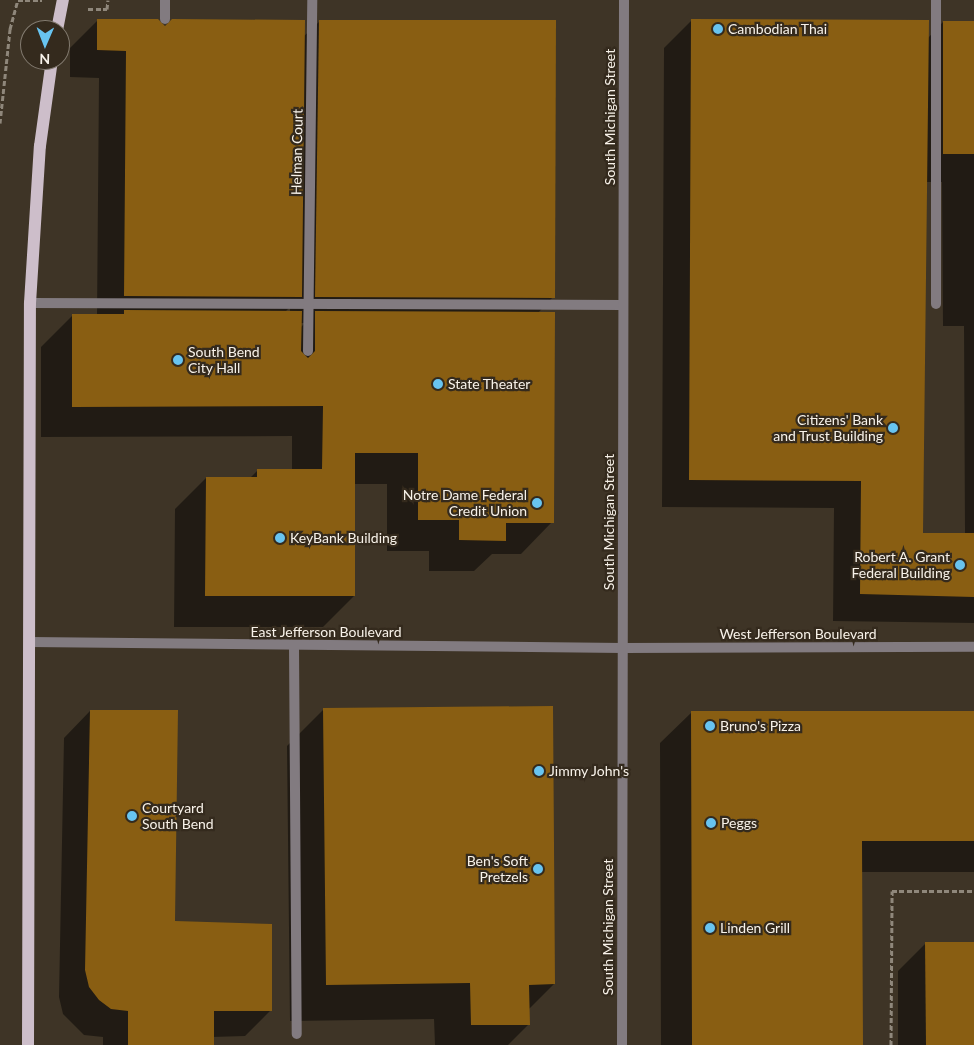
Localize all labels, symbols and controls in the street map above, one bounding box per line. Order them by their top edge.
north arrow [20,20,70,70]
place label: Cambodian Thai [728,21,827,37]
marker: Cambodian Thai [712,23,724,35]
street label: South Michigan Street [602,49,618,185]
text: N [39,51,50,68]
street label: Helman Court [288,109,306,195]
place label: South Bend City Hall [188,344,260,377]
marker: South Bend City Hall [172,354,184,366]
place label: State Theater [448,376,531,392]
marker: State Theater [432,378,444,390]
place label: Citizens' Bank and Trust Building [773,412,883,444]
marker: Citizens' Bank and Trust Building [887,422,899,434]
street label: South Michigan Street [601,454,617,590]
place label: Notre Dame Federal Credit Union [403,487,527,520]
marker: Notre Dame Federal Credit Union [531,497,543,509]
place label: KeyBank Building [290,530,397,546]
marker: KeyBank Building [274,532,286,544]
place label: Robert A. Grant Federal Building [852,549,950,582]
marker: Robert A. Grant Federal Building [954,559,966,571]
street label: East Jefferson Boulevard [250,624,402,640]
street label: West Jefferson Boulevard [719,626,877,642]
place label: Bruno's Pizza [720,718,801,734]
marker: Bruno's Pizza [704,720,716,732]
place label: Jimmy John's [549,763,630,779]
marker: Jimmy John's [533,765,545,777]
place label: Courtyard South Bend [142,800,214,832]
marker: Courtyard South Bend [126,810,138,822]
place label: Peggs [721,815,757,831]
marker: Peggs [705,817,717,829]
place label: Ben's Soft Pretzels [467,853,528,886]
street label: South Michigan Street [600,859,616,995]
marker: Ben's Soft Pretzels [532,863,544,875]
place label: Linden Grill [720,920,790,936]
marker: Linden Grill [704,922,716,934]

